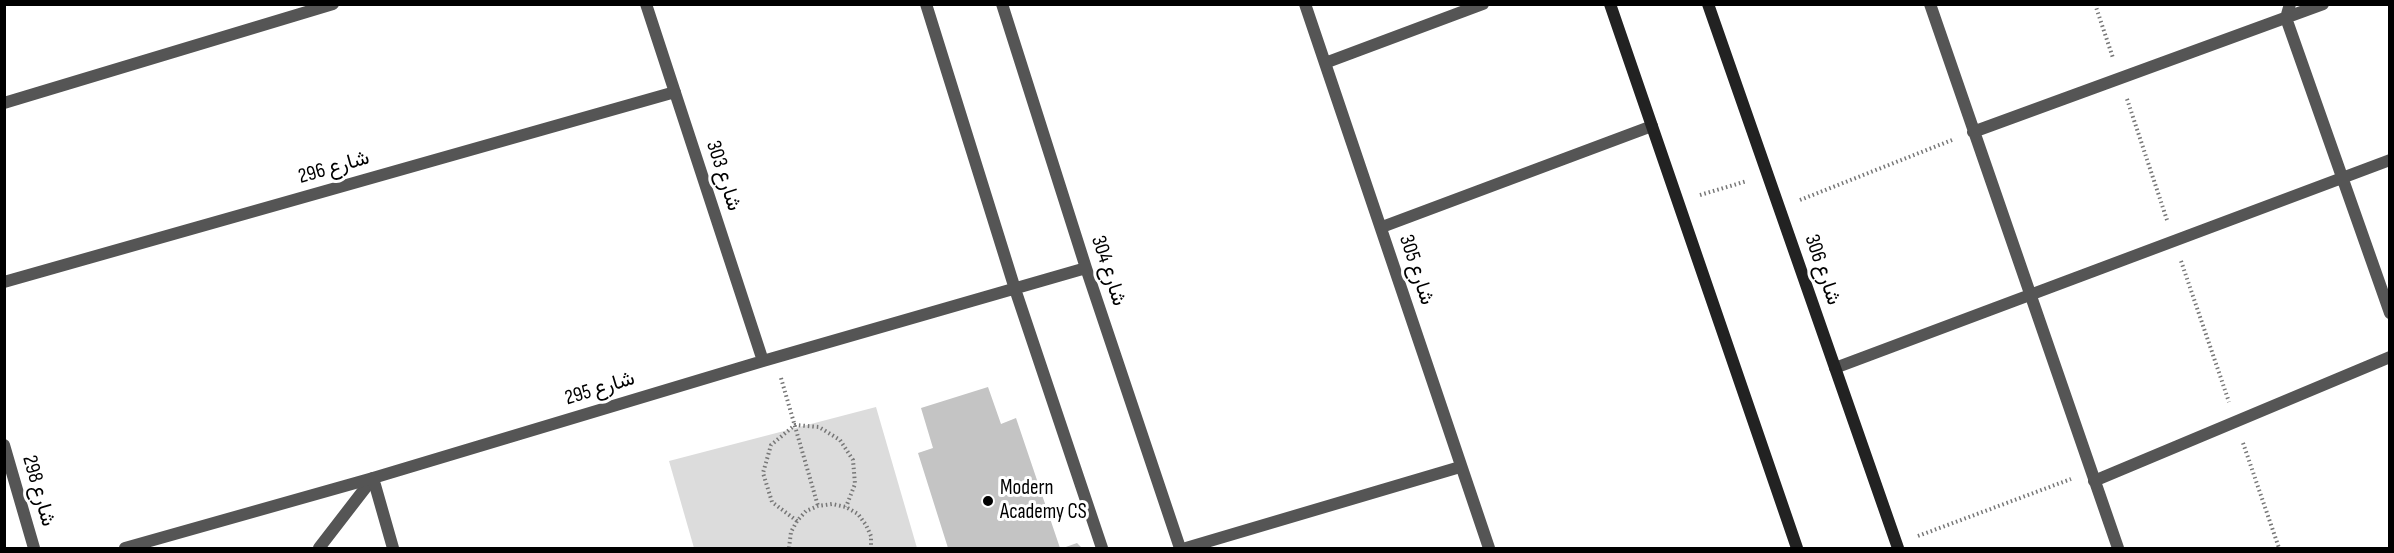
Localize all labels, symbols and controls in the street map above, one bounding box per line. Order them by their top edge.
street label: شارع 303 [700,138,746,214]
street label: شارع 296 [296,146,372,190]
street label: شارع 306 [1798,231,1846,309]
street label: شارع 305 [1393,232,1439,308]
street label: شارع 304 [1085,233,1131,309]
street label: شارع 295 [562,366,638,412]
street label: شارع 298 [16,453,60,529]
place label: Modern Academy CS [1000,476,1087,526]
marker: Modern Academy CS [981,494,995,508]

